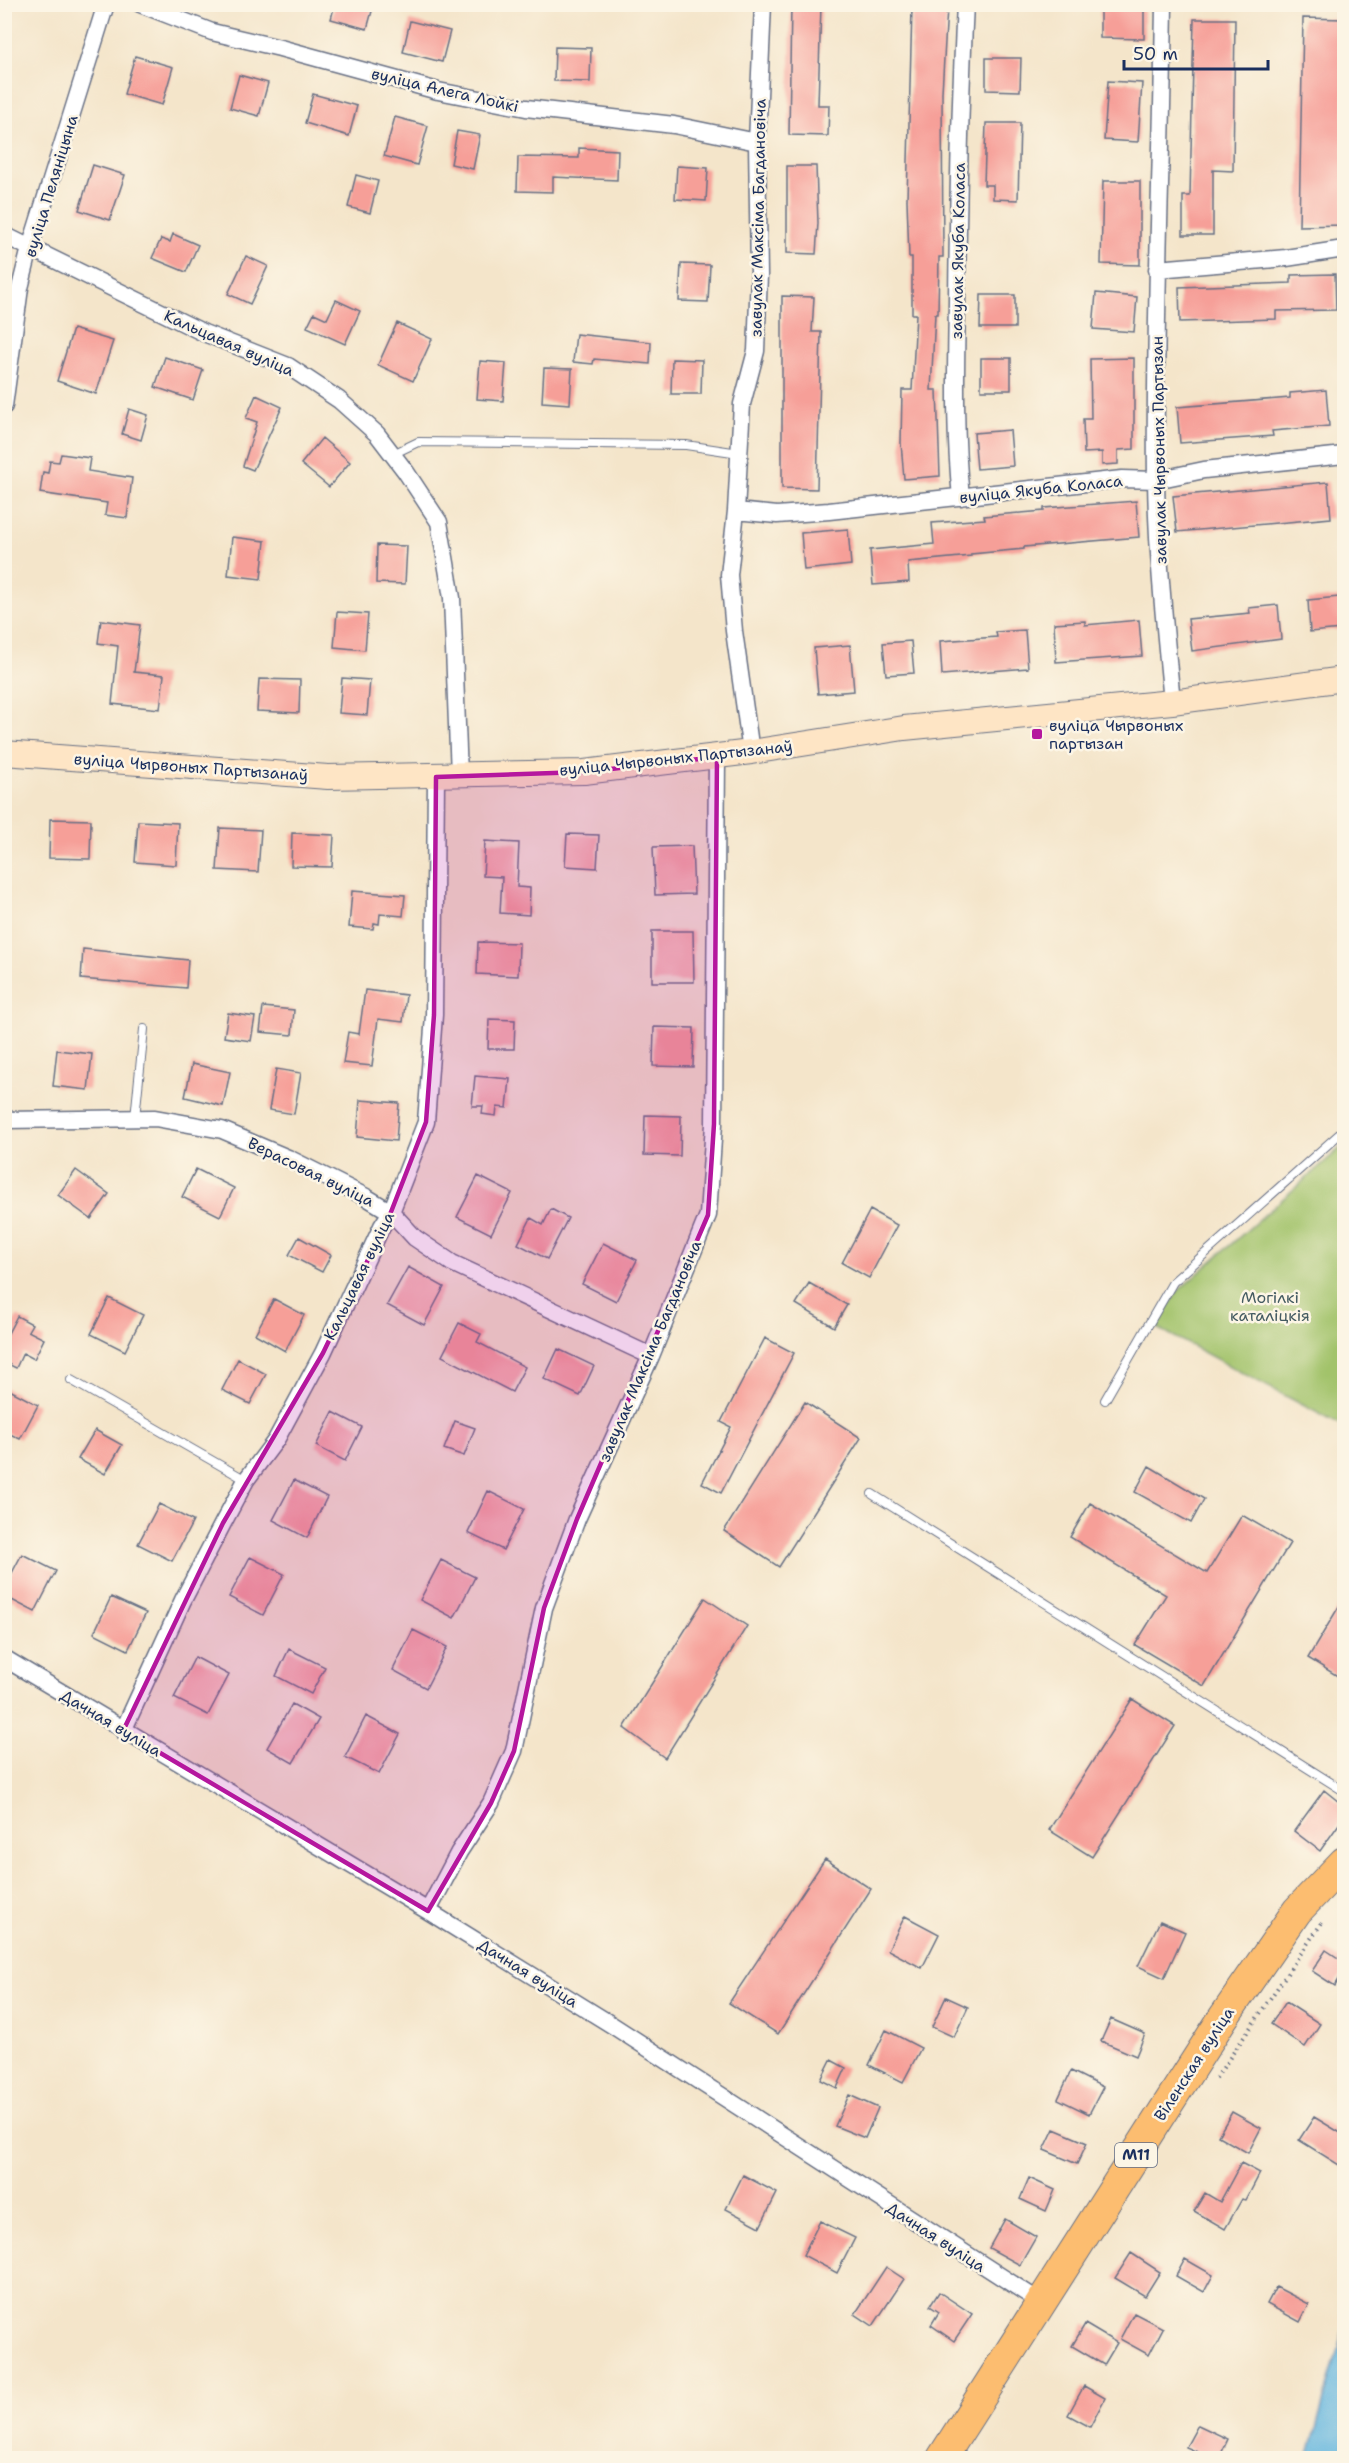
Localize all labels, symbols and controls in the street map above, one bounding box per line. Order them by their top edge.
scale bar [1124,33,1268,71]
text: 50 m [1133,42,1178,66]
street label: вуліца Алега Лойкі [369,63,521,117]
street label: завулак Максіма Багдановіча [745,99,771,337]
street label: вуліца Пеляніцына [19,112,83,260]
street label: завулак Якуба Коласа [946,163,970,339]
street label: Кальцавая вуліца [161,305,297,381]
street label: завулак Чырвоных Партызан [1147,336,1171,564]
street label: вуліца Якуба Коласа [958,470,1124,508]
place label: вуліца Чырвоных партызан [1049,715,1183,754]
marker: вуліца Чырвоных партызан [1030,727,1044,741]
street label: вуліца Чырвоных Партызанаў [558,735,794,781]
street label: вуліца Чырвоных Партызанаў [73,748,309,786]
street label: Верасовая вуліца [244,1132,378,1212]
street label: Кальцавая вуліца [319,1208,399,1344]
street label: завулак Максіма Багдановіча [594,1237,706,1465]
park label: Могілкі каталіцкія [1230,1287,1310,1326]
street label: Дачная вуліца [57,1685,165,1761]
street label: Дачная вуліца [474,1934,582,2012]
street label: Віленская вуліца [1149,2003,1239,2125]
road number: М11 [1115,2143,1157,2167]
street label: Дачная вуліца [882,2197,990,2277]

